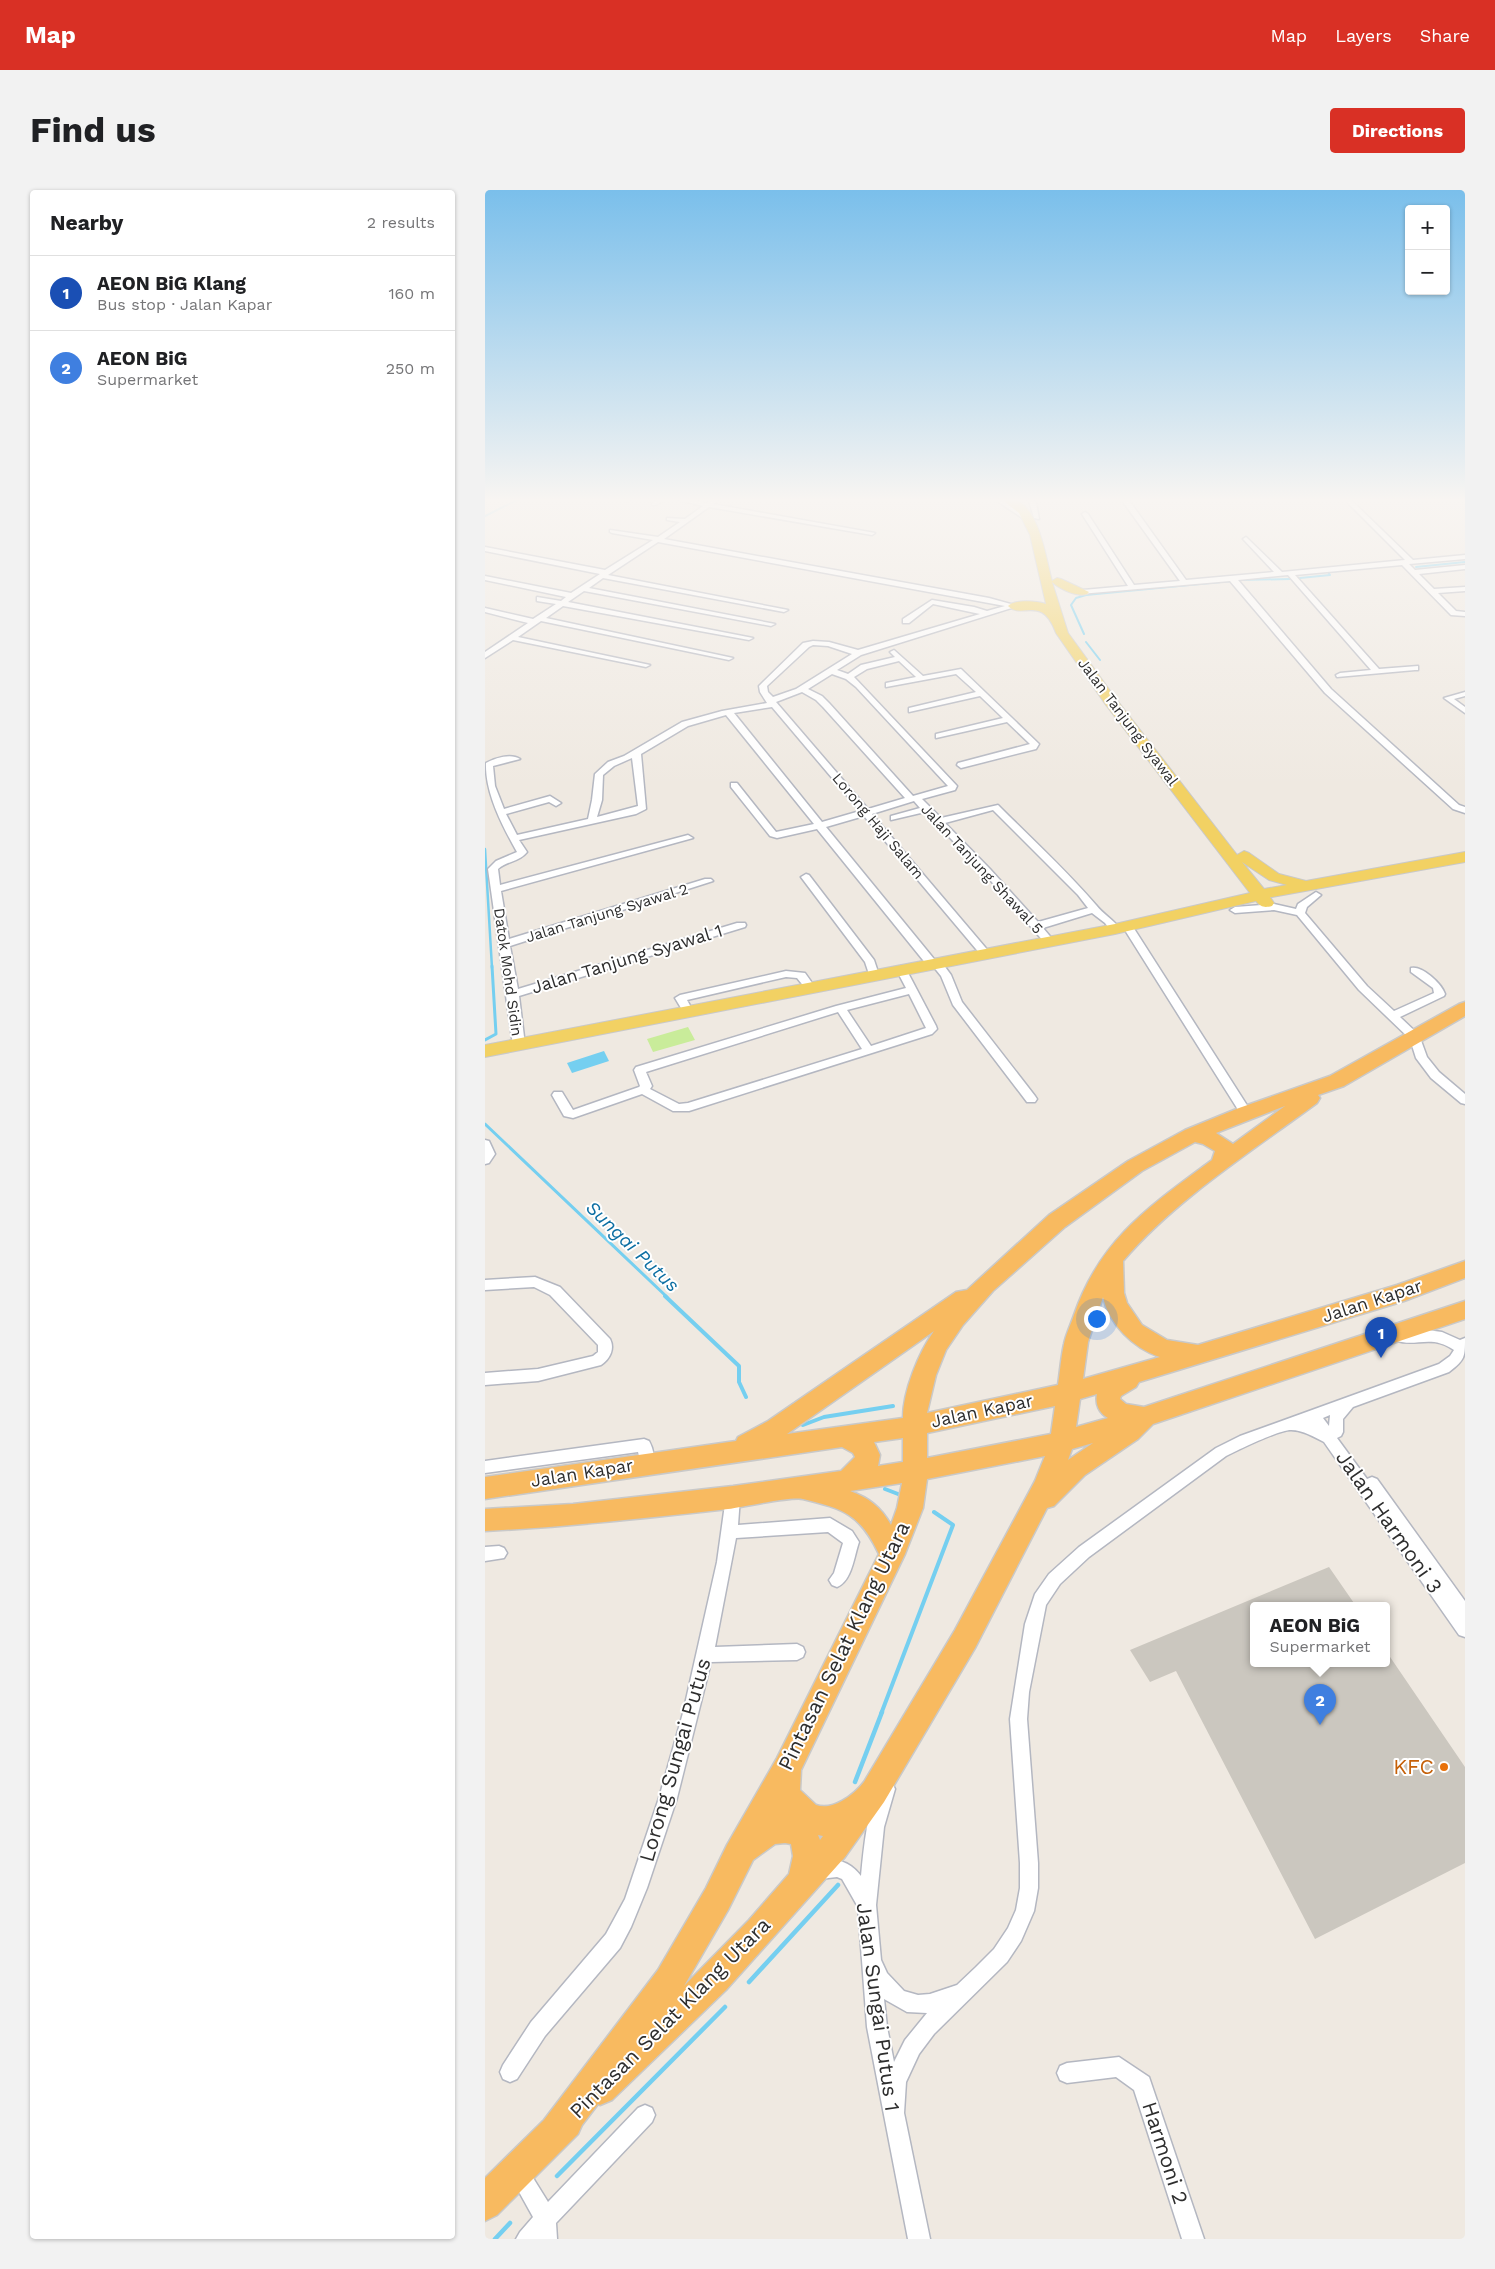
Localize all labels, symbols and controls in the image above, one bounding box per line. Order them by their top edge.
text: Map [25,21,76,49]
text: Map [1270,25,1307,46]
text: Layers [1335,25,1392,46]
text: Share [1420,25,1470,46]
button: Directions [1330,108,1465,153]
text: Find us [30,109,156,151]
map controls [1405,205,1450,295]
button: + [1405,205,1450,250]
text: Nearby [50,210,123,235]
text: 2 results [367,213,435,232]
button: − [1405,250,1450,295]
text: AEON BiG Klang [97,272,246,295]
text: 1 [63,284,69,303]
text: 160 m [388,284,435,303]
text: Bus stop · Jalan Kapar [97,295,272,314]
text: AEON BiG [97,347,188,370]
text: 2 [61,359,71,378]
text: 250 m [386,359,435,378]
text: Supermarket [97,370,198,389]
street label: Jalan Tanjung Syawal [1074,655,1182,790]
street label: Lorong Haji Salam [828,769,928,883]
street label: Jalan Tanjung Shawal 5 [917,800,1047,938]
street label: Jalan Tanjung Syawal 2 [524,880,690,946]
street label: Datok Mohd Sidin [490,907,526,1037]
street label: Jalan Tanjung Syawal 1 [529,919,725,998]
water label: Sungai Putus [581,1196,684,1297]
street label: Jalan Kapar [1319,1275,1424,1327]
your location [1084,1306,1110,1332]
pin: 1 [1365,1317,1397,1358]
street label: Jalan Kapar [929,1389,1035,1432]
street label: Jalan Harmoni 3 [1331,1446,1448,1598]
street label: Jalan Kapar [529,1454,635,1491]
street label: Pintasan Selat Klang Utara [772,1517,915,1774]
popup [1250,1602,1390,1667]
text: AEON BiG [1269,1614,1360,1637]
text: Supermarket [1269,1637,1371,1656]
street label: Lorong Sungai Putus [633,1655,716,1865]
pin: 2 [1304,1684,1336,1725]
place label: KFC [1393,1754,1434,1779]
marker: KFC [1438,1761,1450,1773]
street label: Jalan Sungai Putus 1 [851,1901,906,2113]
street label: Pintasan Selat Klang Utara [564,1912,775,2123]
street label: Harmoni 2 [1137,2098,1194,2207]

